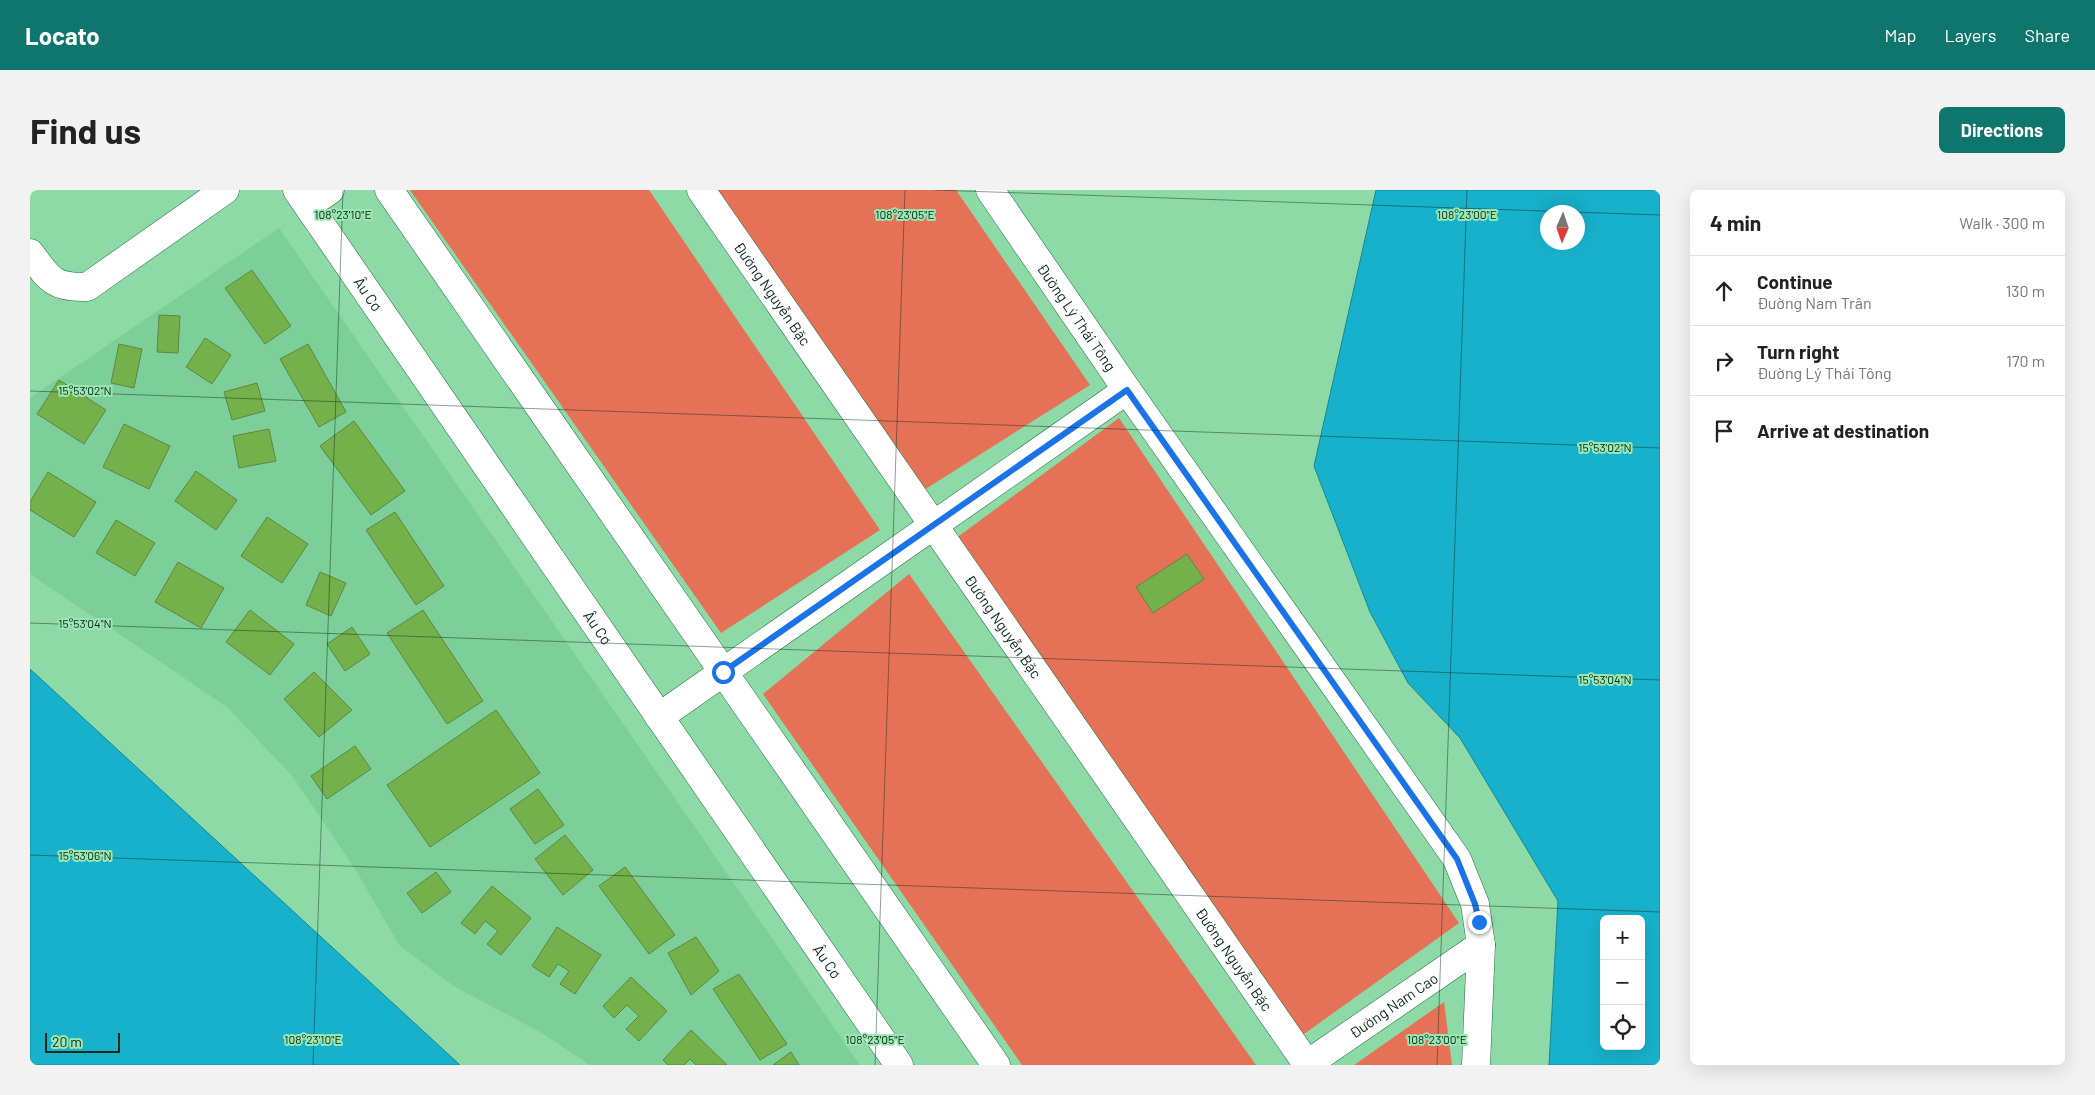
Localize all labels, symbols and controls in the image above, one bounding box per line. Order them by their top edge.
text: Locato [25,21,100,50]
text: Map [1884,24,1916,46]
text: Layers [1944,24,1997,46]
text: Share [2025,24,2070,46]
button: Directions [1939,107,2065,153]
text: Find us [30,109,141,151]
north arrow [1540,205,1585,250]
text: 108°23'10"E [314,207,372,221]
text: 108°23'05"E [875,207,935,221]
text: 108°23'00"E [1437,207,1497,221]
text: 4 min [1710,210,1761,235]
text: Walk · 300 m [1959,213,2045,232]
street label: Đường Nguyễn Bặc [731,238,815,349]
street label: Đường Lý Thái Tông [1034,260,1120,374]
text: Continue [1757,270,1833,293]
street label: Âu Cơ [350,273,386,314]
icon: ahead [1710,277,1738,305]
text: 130 m [2006,281,2045,300]
text: Đường Nam Trân [1757,293,1872,312]
text: Turn right [1757,340,1839,363]
icon: right [1710,347,1738,375]
text: 170 m [2006,351,2045,370]
text: Đường Lý Thái Tông [1757,363,1892,382]
text: 15°53'02"N [58,383,112,397]
icon: arrive [1710,417,1738,445]
text: Arrive at destination [1757,419,1929,442]
text: 15°53'02"N [1578,440,1632,454]
street label: Đường Nguyễn Bặc [961,571,1046,682]
street label: Âu Cơ [580,607,616,648]
text: 15°53'04"N [58,616,112,630]
route start [712,661,735,684]
text: 15°53'04"N [1578,672,1632,686]
text: 15°53'06"N [58,848,112,862]
street label: Đường Nguyễn Bặc [1192,904,1277,1015]
route end [1468,911,1491,934]
map controls [1600,915,1645,1050]
button: + [1600,915,1645,960]
street label: Âu Cơ [810,941,846,982]
button: − [1600,960,1645,1005]
street label: Đường Nam Cao [1346,968,1441,1042]
button: locate [1600,1005,1645,1050]
scale bar [45,1030,120,1053]
text: 108°23'10"E [284,1032,342,1046]
text: 108°23'05"E [845,1032,905,1046]
text: 108°23'00"E [1407,1032,1467,1046]
text: 20 m [52,1033,82,1050]

